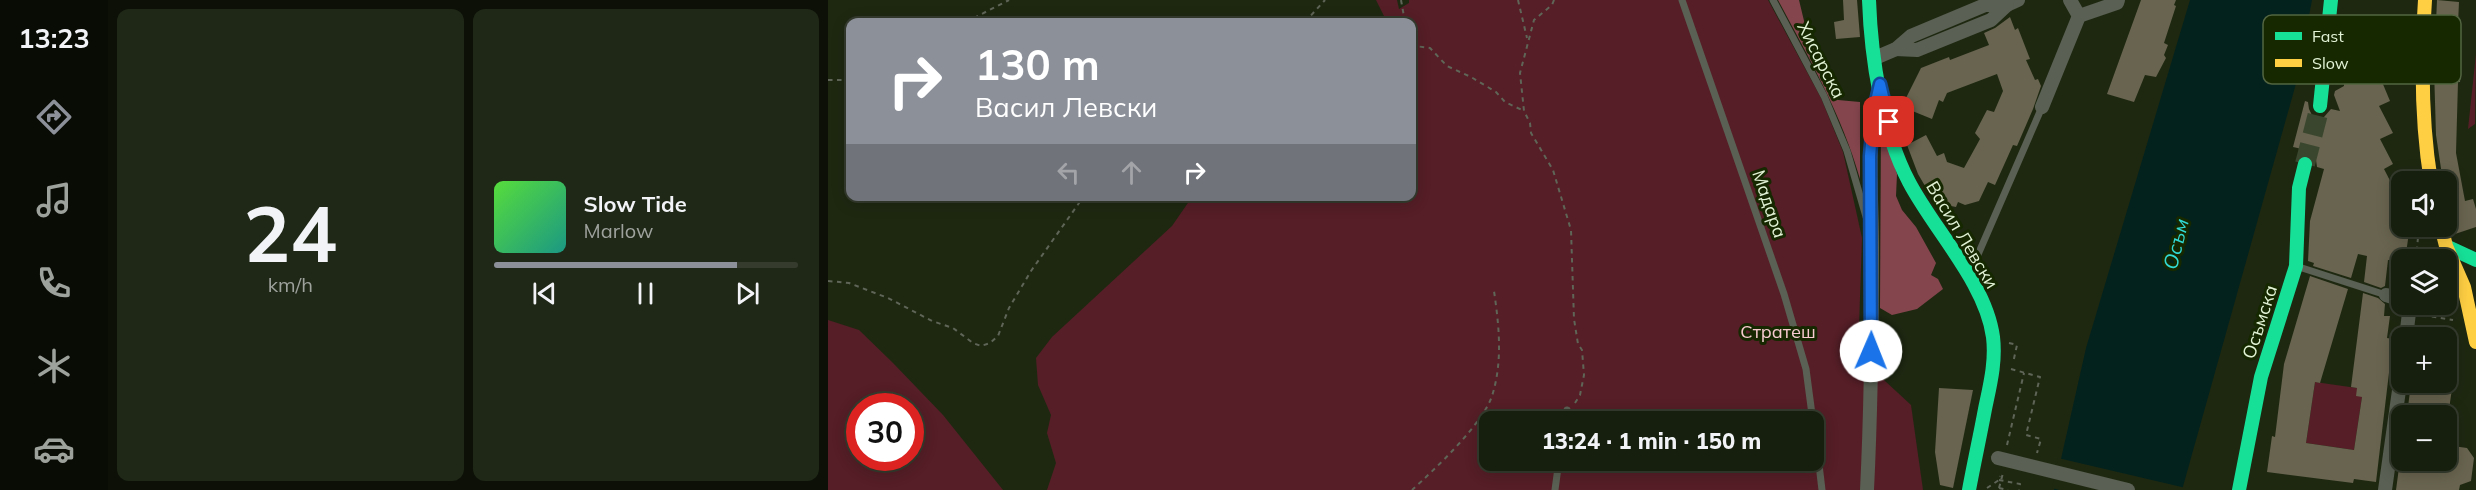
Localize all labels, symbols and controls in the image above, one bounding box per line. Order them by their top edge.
legend [2263,15,2461,84]
street label: Хисарска [1792,17,1851,102]
text: 13:23 [18,21,90,55]
text: Fast [2312,26,2344,46]
text: 130 m [975,38,1100,91]
icon: right [876,42,954,120]
text: Slow [2312,53,2349,73]
text: Васил Левски [975,90,1157,124]
icon: directions [33,96,75,138]
pin [1863,96,1914,147]
icon: arrive [1872,105,1905,138]
icon: left [1052,156,1085,189]
icon: ahead [1115,156,1148,189]
icon: right [1178,156,1211,189]
street label: Мадара [1747,167,1792,241]
map controls [2391,171,2457,471]
button: sound [2391,171,2457,237]
street label: Васил Левски [1921,177,2004,293]
icon: music [33,179,75,221]
text: 24 [243,184,337,282]
text: Slow Tide [584,190,687,218]
water label: Осъм [2157,216,2194,272]
text: Marlow [584,218,653,243]
button: layers [2391,249,2457,315]
icon: phone [33,262,75,304]
text: km/h [268,272,313,297]
icon: previous [528,277,561,310]
icon: pause [629,277,662,310]
icon: next [731,277,764,310]
street label: Осъмска [2237,282,2282,362]
position arrow [1839,319,1903,383]
park label: Стратеш [1740,320,1816,343]
button: + [2391,327,2457,393]
icon: climate [33,345,75,387]
speed limit sign: 30 [846,393,924,471]
button: − [2391,405,2457,471]
text: 13:24 · 1 min · 150 m [1542,427,1761,455]
icon: car [33,428,75,470]

